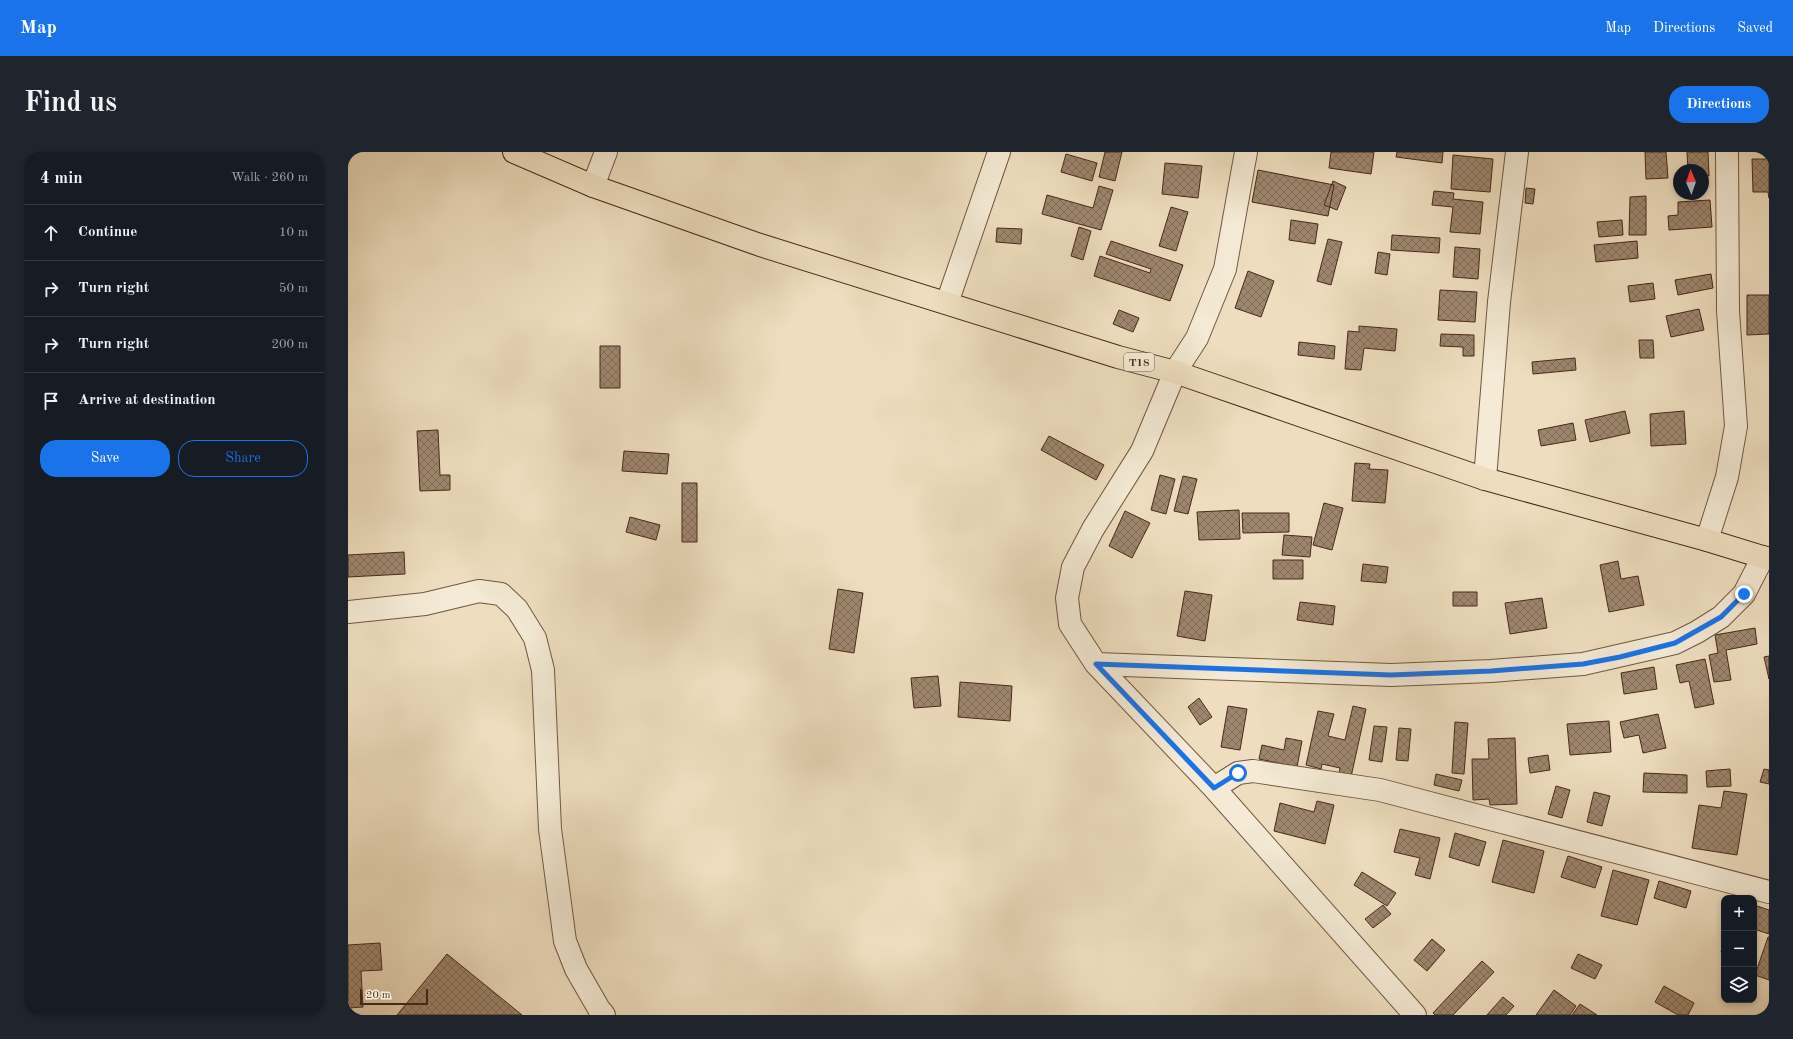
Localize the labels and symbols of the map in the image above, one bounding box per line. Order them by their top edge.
north arrow [1673,164,1709,200]
road number: T18 [1124,353,1154,371]
route end [1735,585,1753,603]
route start [1229,764,1247,782]
scale bar [360,987,428,1006]

